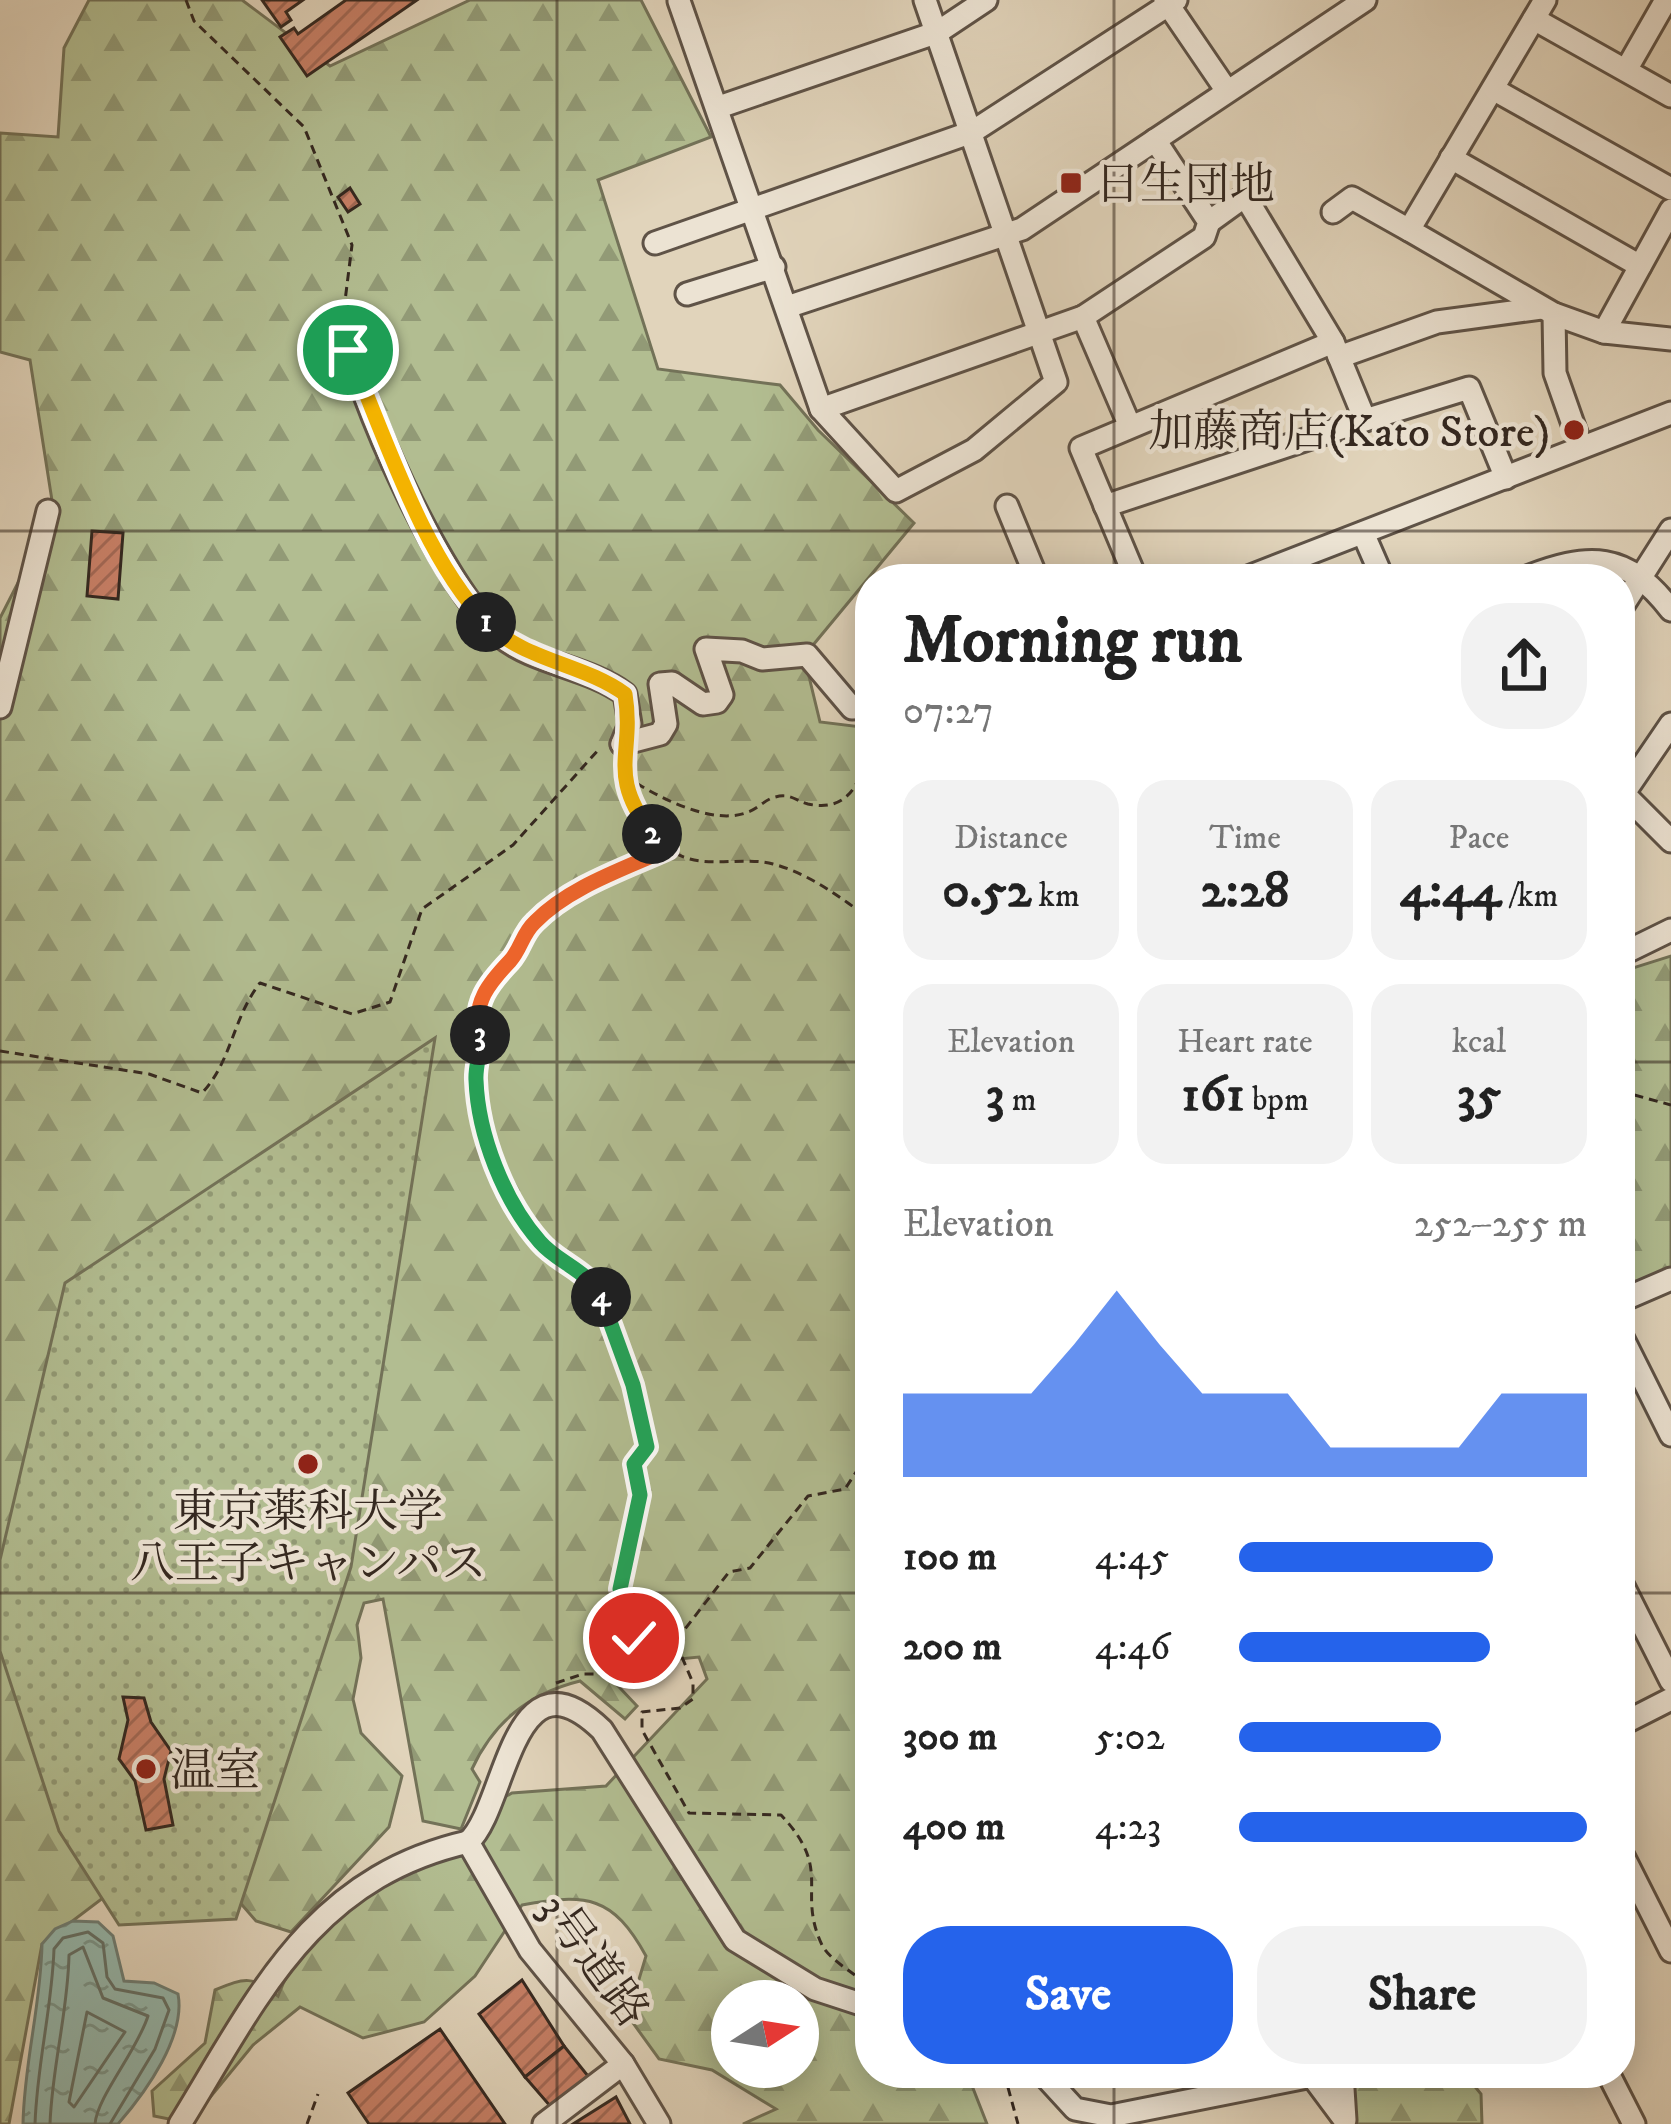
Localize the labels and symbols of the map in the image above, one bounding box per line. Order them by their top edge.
place label: 日生団地 [1095,158,1275,214]
marker: 日生団地 [1058,170,1084,196]
pin [297,299,399,401]
place label: 加藤商店(Kato Store) [1148,405,1550,461]
marker: 加藤商店(Kato Store) [1561,417,1587,443]
pin: 1 [456,592,516,652]
pin: 2 [622,804,682,864]
pin: 3 [450,1005,510,1065]
pin: 4 [571,1267,631,1327]
marker: 東京薬科大学 八王子キャンパス [295,1451,321,1477]
place label: 東京薬科大学 八王子キャンパス [130,1485,486,1593]
pin [583,1587,685,1689]
place label: 温室 [170,1744,260,1800]
marker: 温室 [133,1756,159,1782]
street label: 3号道路 [525,1883,660,2039]
north arrow [711,1980,819,2088]

